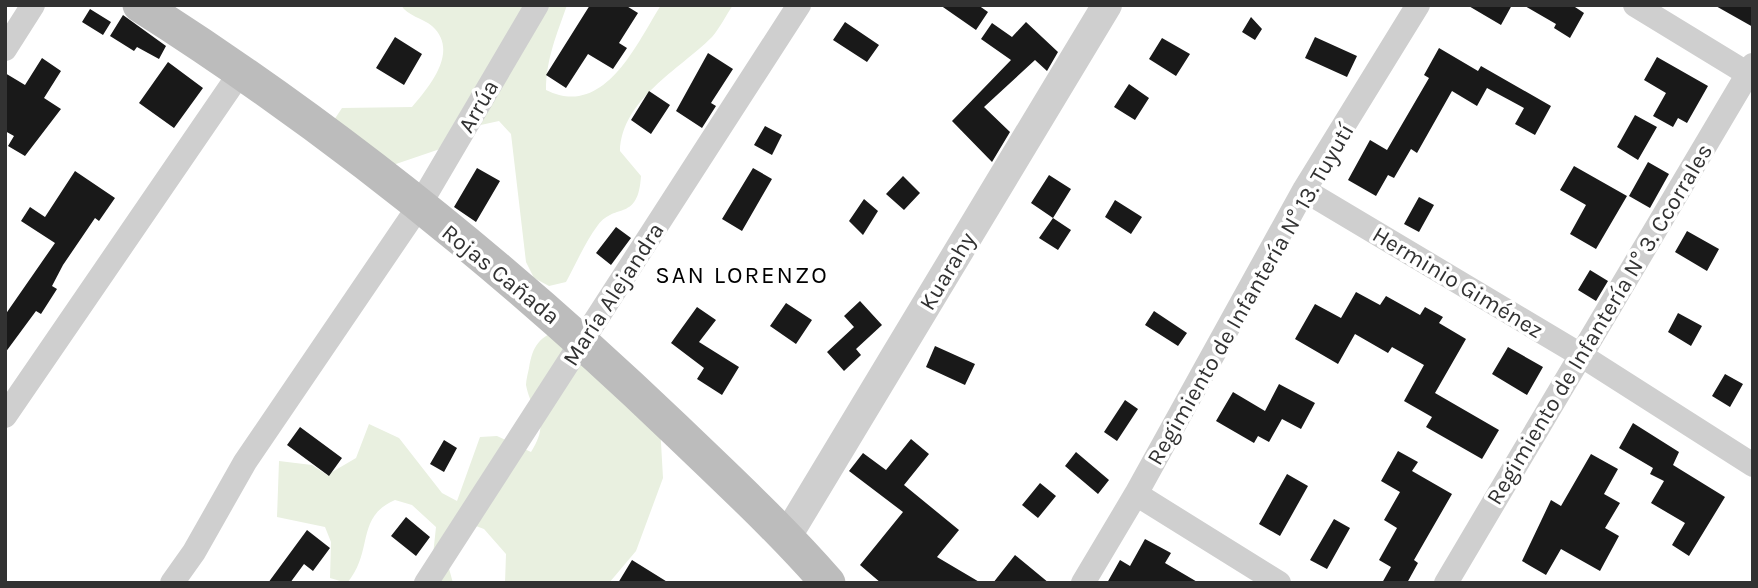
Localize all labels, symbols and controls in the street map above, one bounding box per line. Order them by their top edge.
street label: Arrúa [453,75,504,137]
street label: Regimiento de Infantería N° 13. Tuyutí [1141,119,1360,470]
street label: Regimiento de Infantería N° 3. Ccorrales [1481,139,1718,510]
street label: María Alejandra [557,218,670,371]
street label: Rojas Cañada [436,219,565,330]
street label: Herminio Giménez [1368,221,1548,344]
street label: Kuarahy [914,227,981,315]
district label: SAN LORENZO [655,261,829,289]

